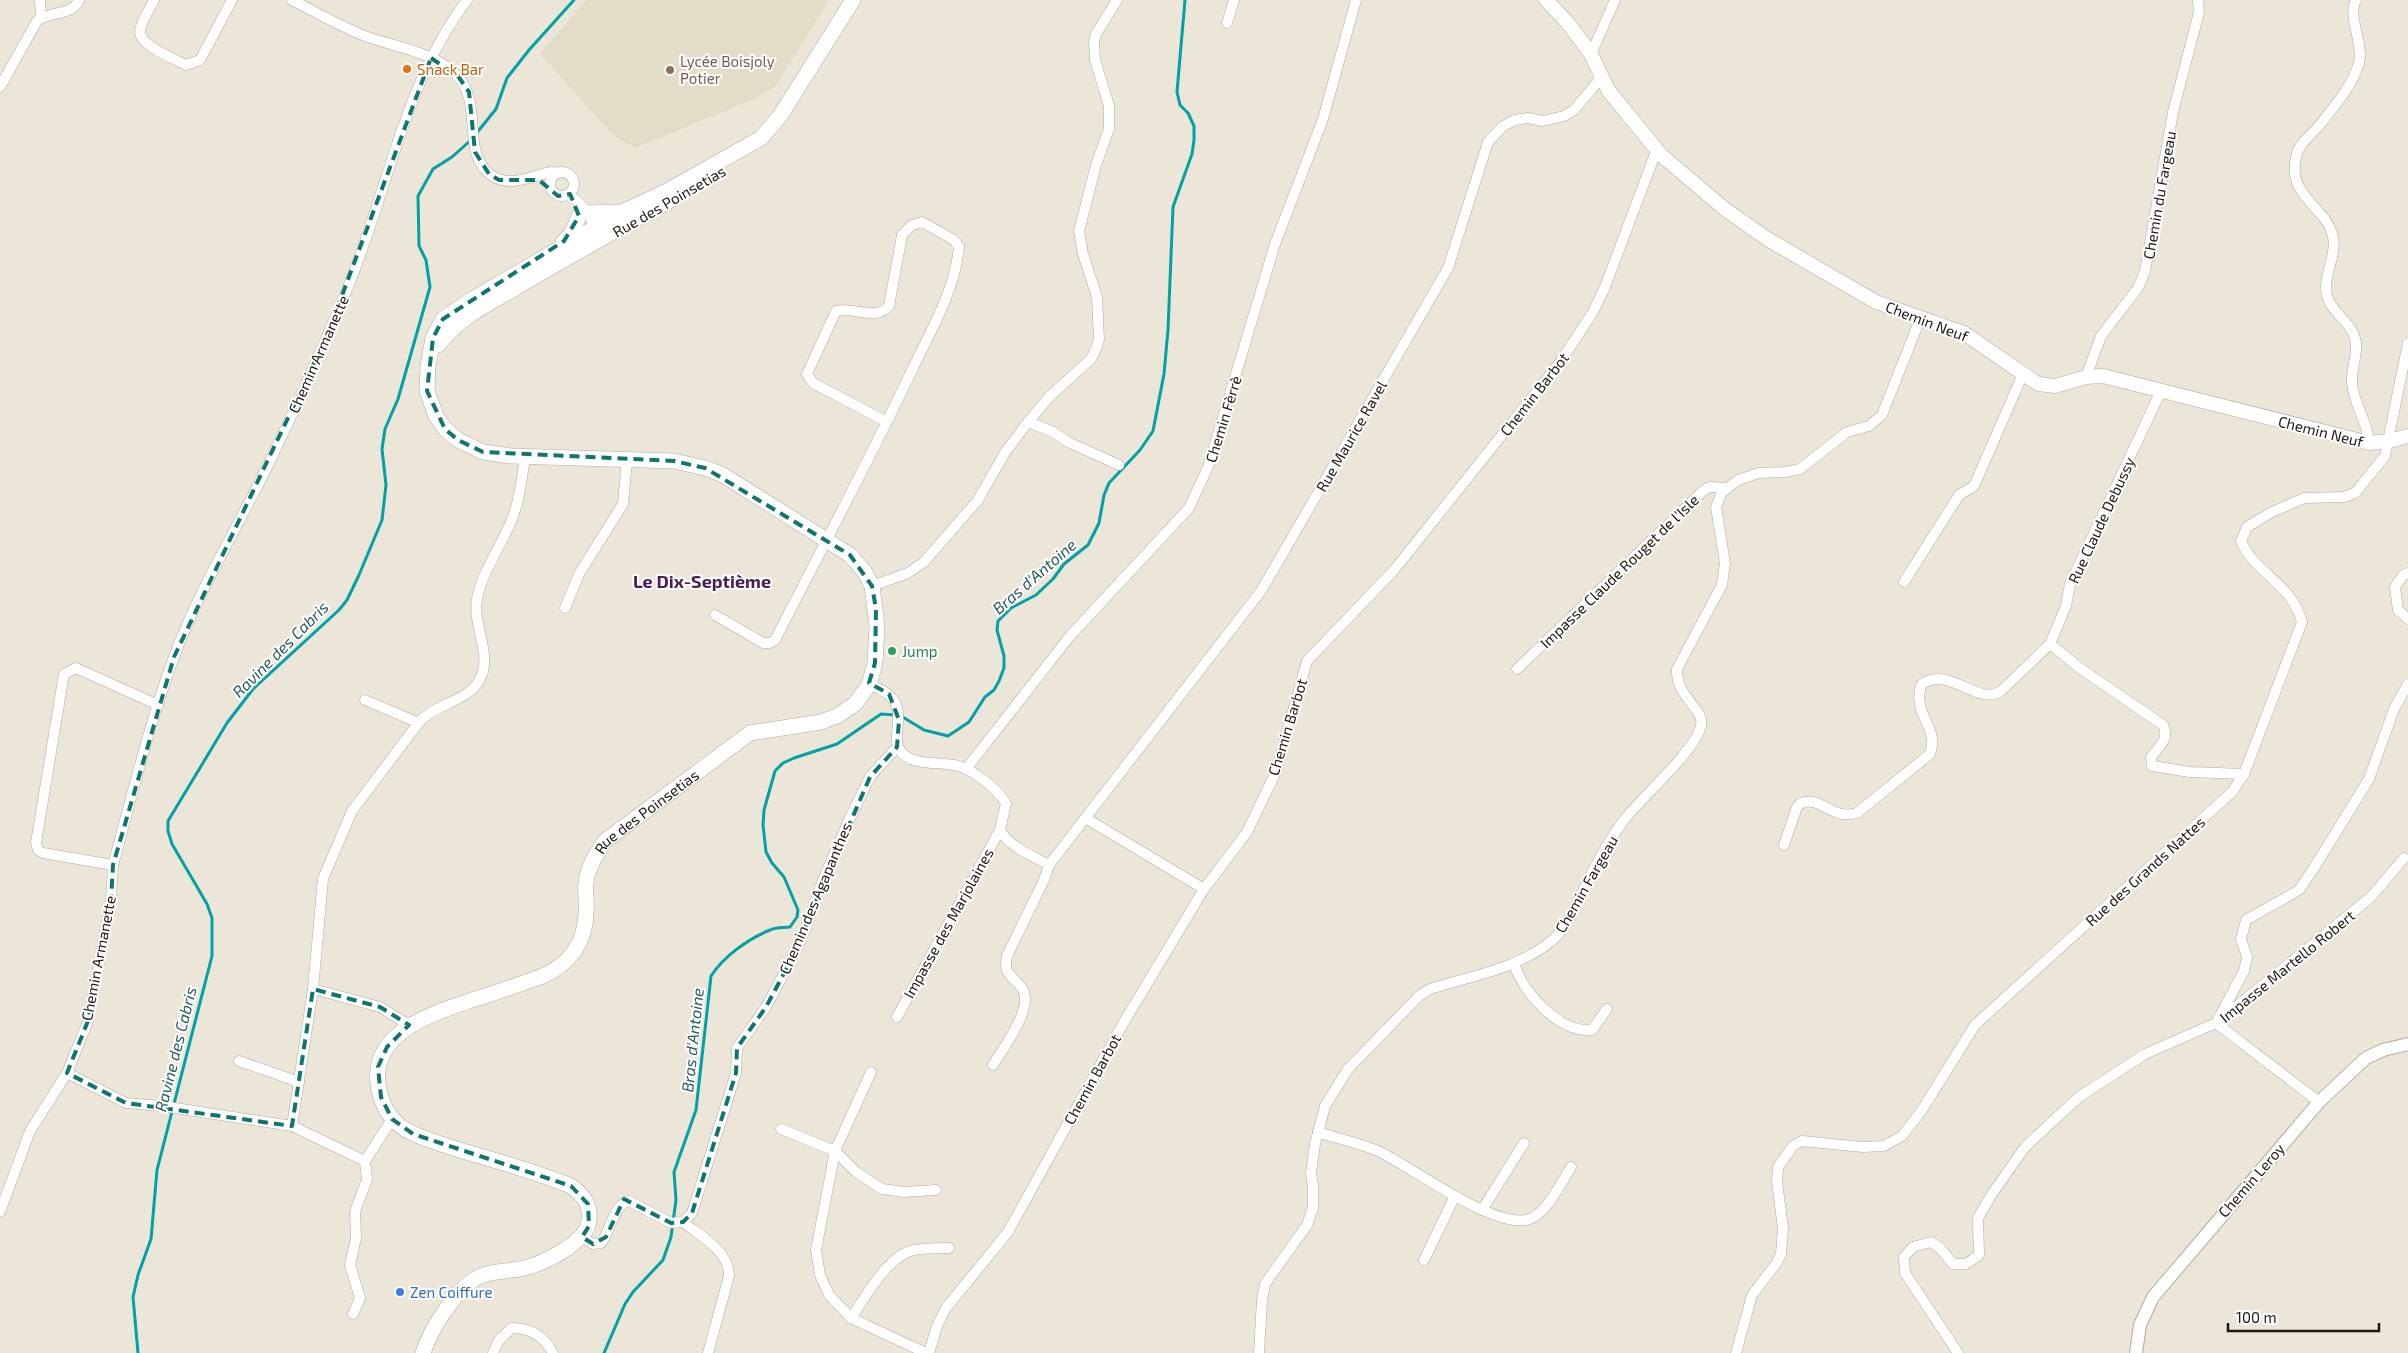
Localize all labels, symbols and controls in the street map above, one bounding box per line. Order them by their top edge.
place label: Lycée Boisjoly Potier [680,52,775,87]
place label: Snack Bar [417,60,484,78]
marker: Snack Bar [401,63,413,75]
marker: Lycée Boisjoly Potier [664,64,676,76]
street label: Chemin du Fargeau [2139,130,2179,260]
street label: Rue des Poinsetias [609,161,729,241]
street label: Chemin Armanette [284,292,352,416]
street label: Chemin Neuf [1883,297,1971,345]
street label: Chemin Barbot [1496,349,1572,439]
street label: Chemin Fèrrè [1201,373,1245,465]
street label: Rue Maurice Ravel [1312,377,1390,495]
street label: Chemin Neuf [2277,412,2366,450]
street label: Rue Claude Debussy [2064,454,2138,586]
street label: Impasse Claude Rouget de l'Isle [1536,490,1702,652]
water label: Bras d'Antoine [988,534,1080,618]
district label: Le Dix-Septième [633,570,771,592]
water label: Ravine des Cabris [228,597,332,701]
place label: Jump [902,642,938,660]
marker: Jump [886,645,898,657]
street label: Chemin Barbot [1264,676,1310,778]
street label: Rue des Poinsetias [590,765,702,857]
street label: Rue des Grands Nattes [2081,813,2209,929]
street label: Chemin des Agapanthes [775,819,855,977]
street label: Chemin Fargeau [1551,832,1621,936]
street label: Impasse des Marjolaines [899,845,998,1002]
street label: Chemin Armanette [77,894,119,1022]
street label: Impasse Martello Robert [2216,906,2358,1026]
water label: Ravine des Cabris [150,985,200,1113]
water label: Bras d'Antoine [677,987,707,1093]
street label: Chemin Barbot [1060,1030,1124,1127]
street label: Chemin Leroy [2214,1139,2288,1221]
place label: Zen Coiffure [410,1283,493,1301]
marker: Zen Coiffure [394,1286,406,1298]
scale bar [2228,1300,2379,1332]
text: 100 m [2236,1308,2277,1326]

